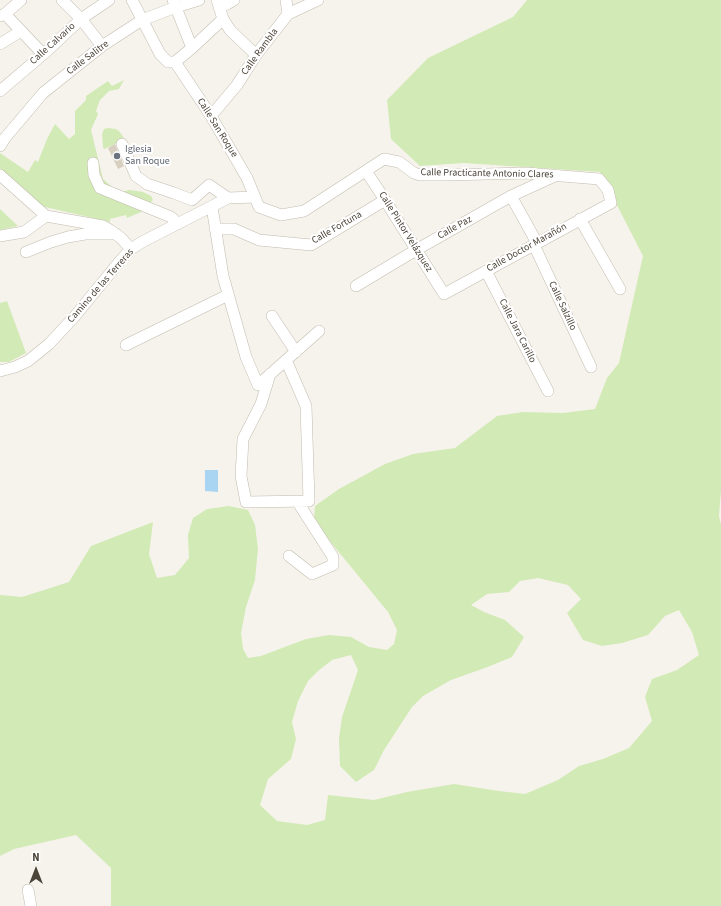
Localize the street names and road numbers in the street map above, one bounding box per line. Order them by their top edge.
street label: Calle Calvario [28,20,78,68]
street label: Calle Rambla [239,26,281,78]
street label: Calle Salitre [64,38,112,78]
street label: Calle San Roque [194,96,240,160]
street label: Calle Practicante Antonio Clares [420,167,554,181]
street label: Calle Pintor Velázquez [375,190,435,274]
street label: Calle Fortuna [310,209,364,247]
street label: Calle Paz [436,214,474,242]
street label: Calle Doctor Marañón [485,221,569,275]
street label: Camino de las Terreras [65,246,137,326]
street label: Calle Salzillo [545,279,579,333]
street label: Calle Jara Carillo [496,297,538,365]

